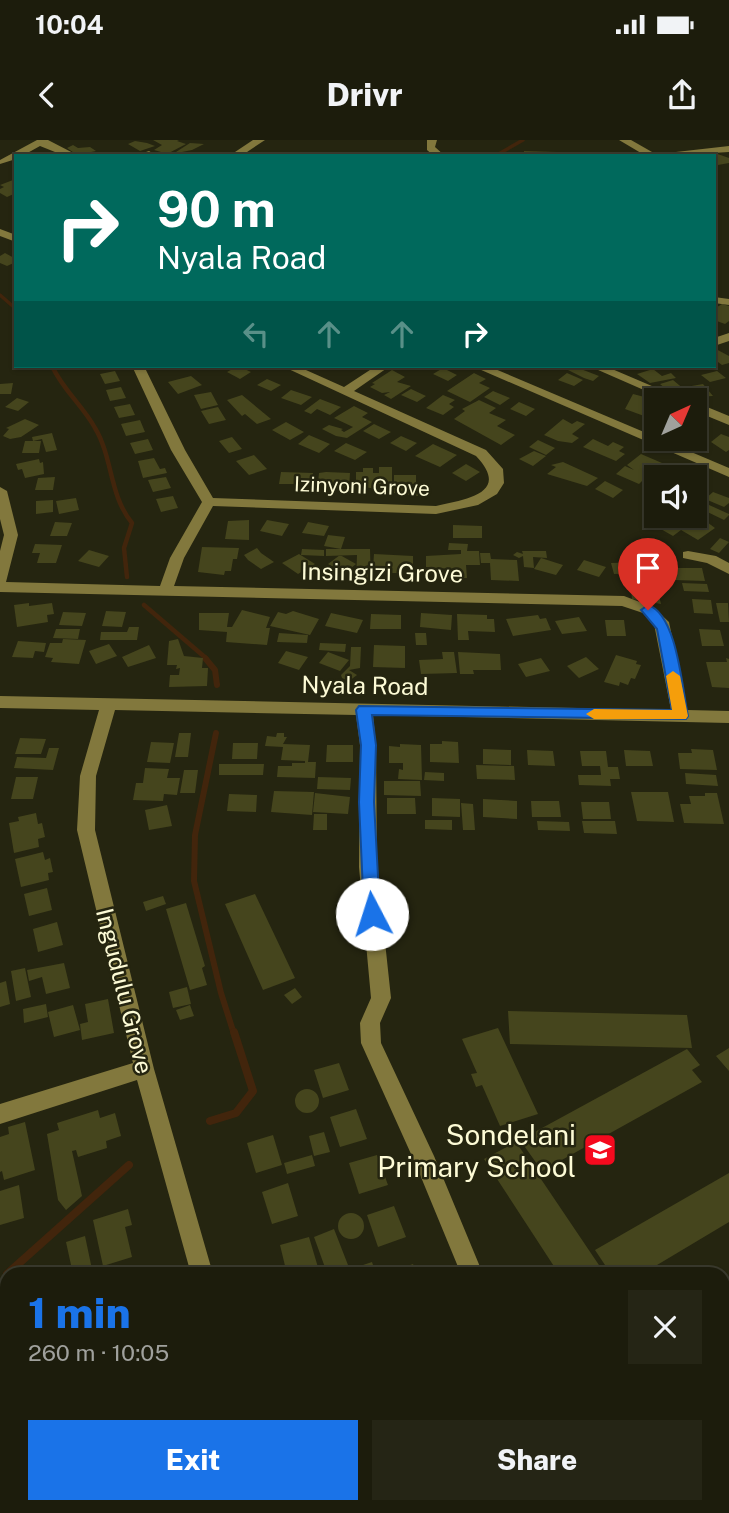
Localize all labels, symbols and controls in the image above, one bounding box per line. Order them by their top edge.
text: 10:04 [35,9,104,40]
icon: back [28,76,66,114]
text: Drivr [326,76,403,113]
icon: share [663,76,701,114]
text: 90 m [157,180,276,238]
icon: right [42,182,133,273]
text: Nyala Road [157,239,326,276]
icon: left [237,315,275,353]
icon: ahead [310,315,348,353]
icon: ahead [383,315,421,353]
icon: right [456,315,494,353]
north arrow [644,388,707,452]
map controls [644,388,707,528]
button: sound [644,465,707,528]
street label: Izinyoni Grove [294,471,430,501]
pin [618,538,678,610]
icon: arrive [629,549,667,587]
street label: Insingizi Grove [301,557,463,587]
street label: Nyala Road [301,670,429,700]
position arrow [335,877,409,951]
street label: Ingudulu Grove [91,905,159,1077]
place label: Sondelani Primary School [377,1118,576,1183]
school or university icon: Sondelani Primary School [581,1131,619,1169]
text: 1 min [28,1288,131,1337]
button: close [628,1290,702,1364]
text: 260 m · 10:05 [28,1339,169,1366]
button: Exit [28,1420,358,1500]
button: Share [372,1420,702,1500]

